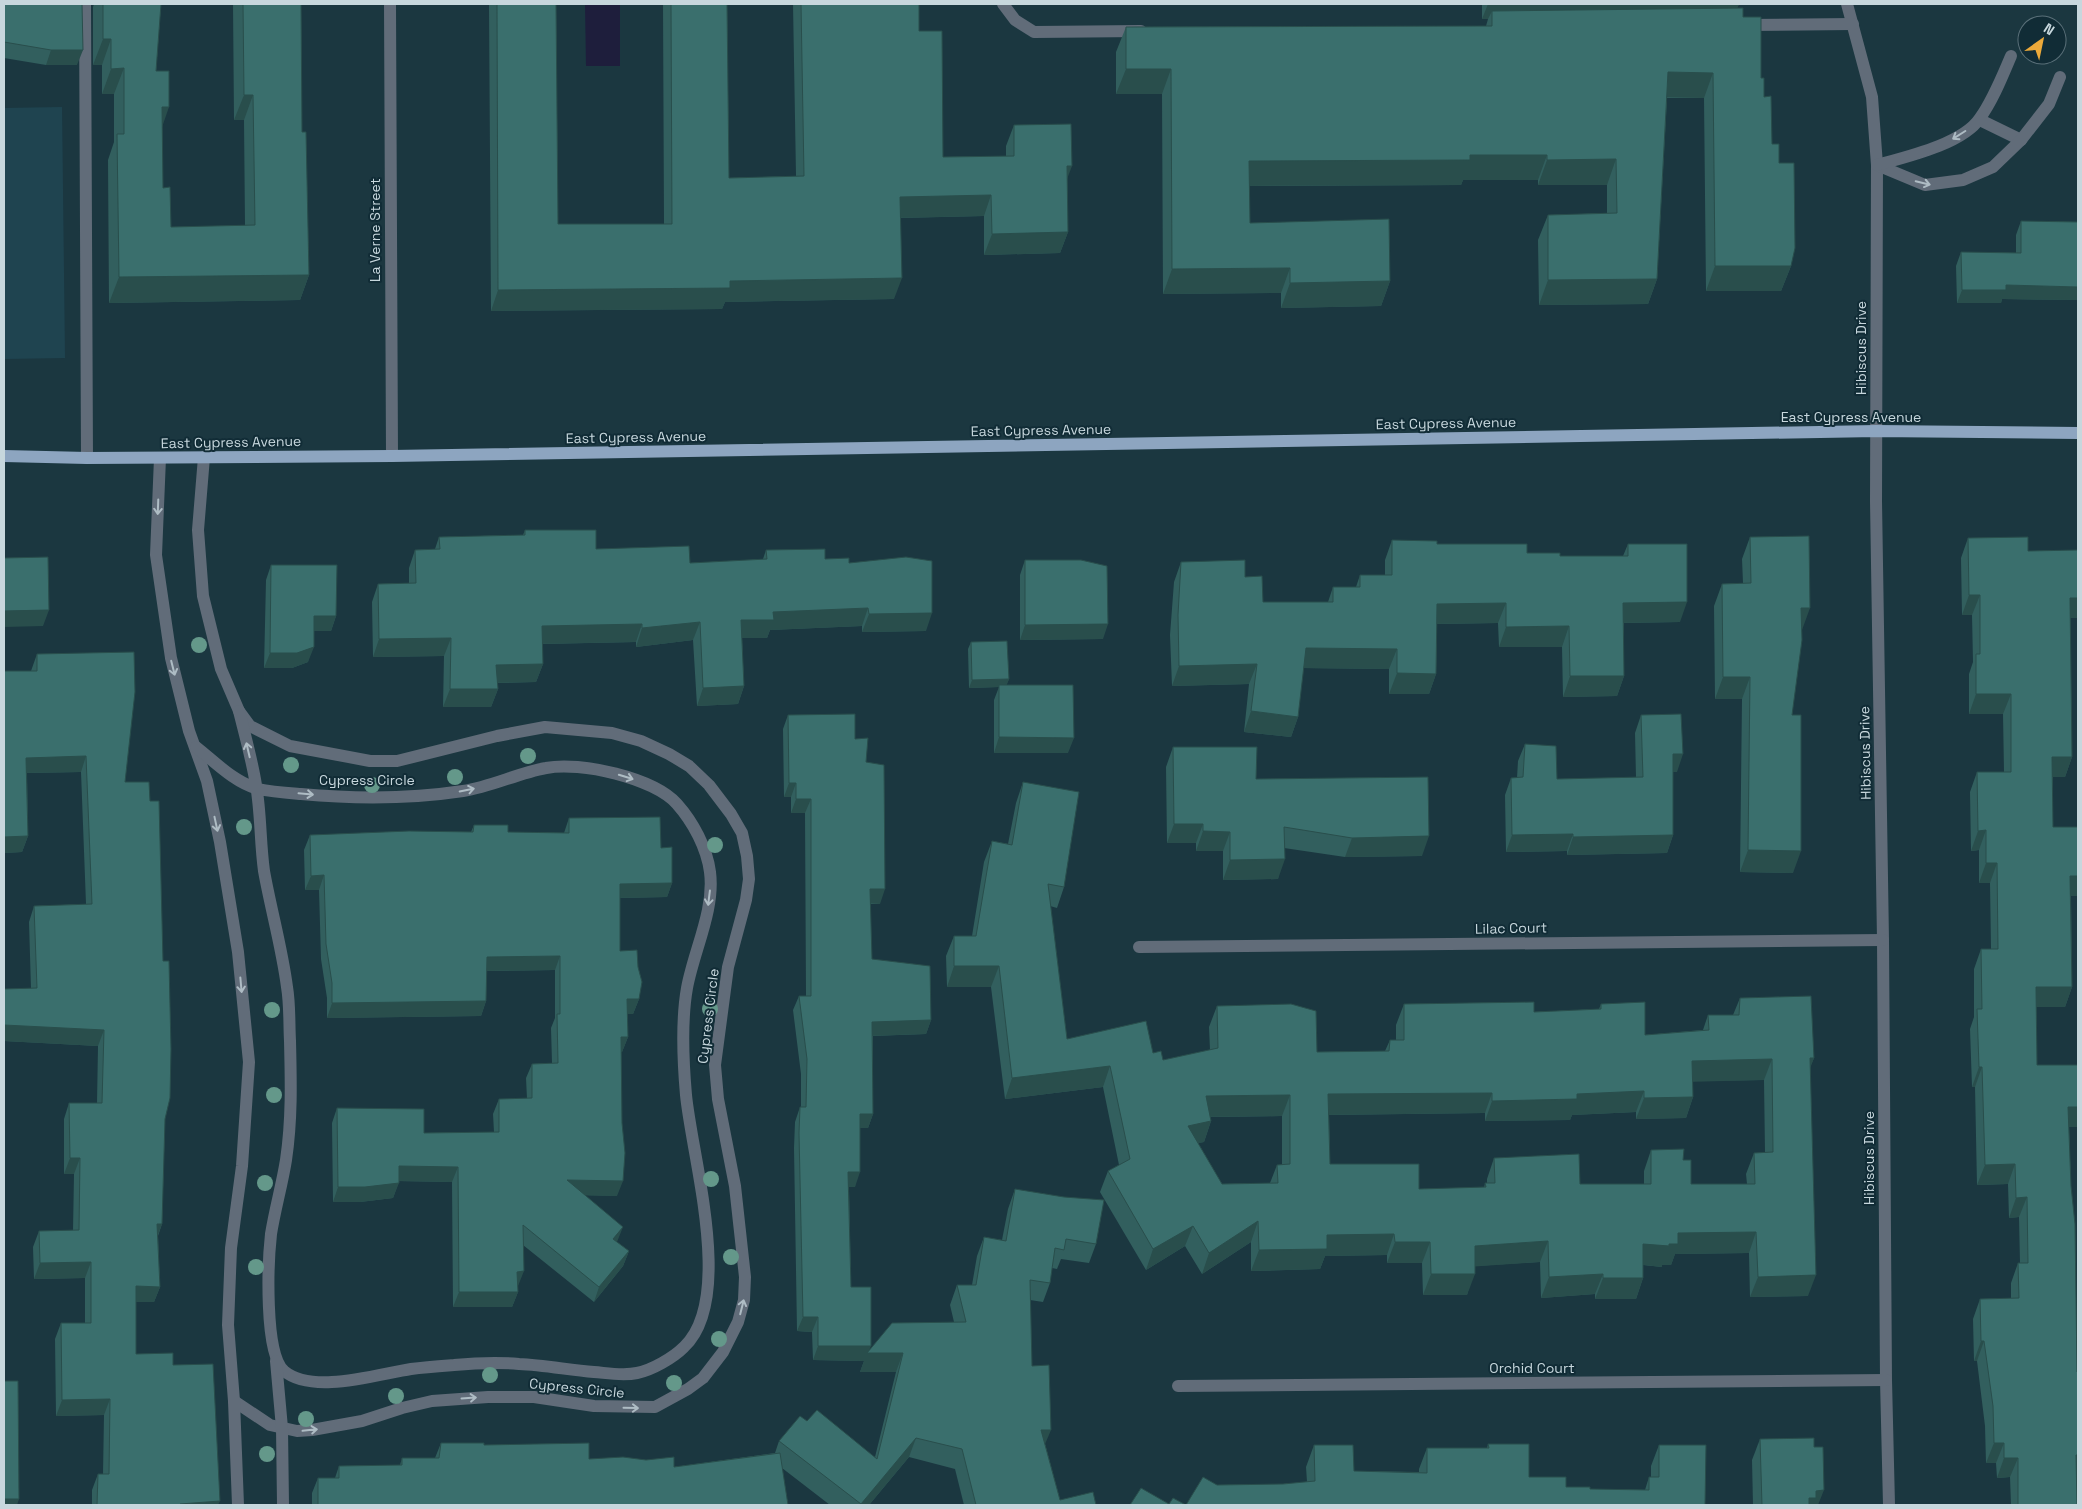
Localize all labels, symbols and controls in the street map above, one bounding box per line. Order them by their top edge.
north arrow [2017,15,2067,65]
text: N [2040,19,2058,39]
one-way arrow [1952,130,1966,140]
street label: La Verne Street [366,178,384,282]
one-way arrow [1914,178,1930,188]
street label: Hibiscus Drive [1852,301,1870,395]
street label: East Cypress Avenue [1781,408,1921,426]
street label: East Cypress Avenue [1376,413,1516,433]
street label: East Cypress Avenue [971,420,1111,440]
street label: East Cypress Avenue [566,427,706,447]
street label: East Cypress Avenue [161,432,301,452]
one-way arrow [153,498,163,514]
one-way arrow [169,659,178,675]
street label: Hibiscus Drive [1855,706,1875,800]
one-way arrow [243,742,252,758]
street label: Cypress Circle [319,771,415,789]
one-way arrow [617,772,633,782]
one-way arrow [459,785,475,794]
one-way arrow [297,790,313,799]
one-way arrow [212,816,221,832]
one-way arrow [704,890,714,906]
street label: Lilac Court [1475,918,1547,938]
street label: Cypress Circle [693,967,723,1065]
one-way arrow [236,976,246,992]
street label: Hibiscus Drive [1860,1111,1878,1205]
one-way arrow [738,1299,747,1315]
street label: Orchid Court [1489,1359,1575,1377]
street label: Cypress Circle [528,1374,626,1402]
one-way arrow [461,1394,477,1403]
one-way arrow [622,1403,638,1412]
one-way arrow [302,1425,318,1435]

